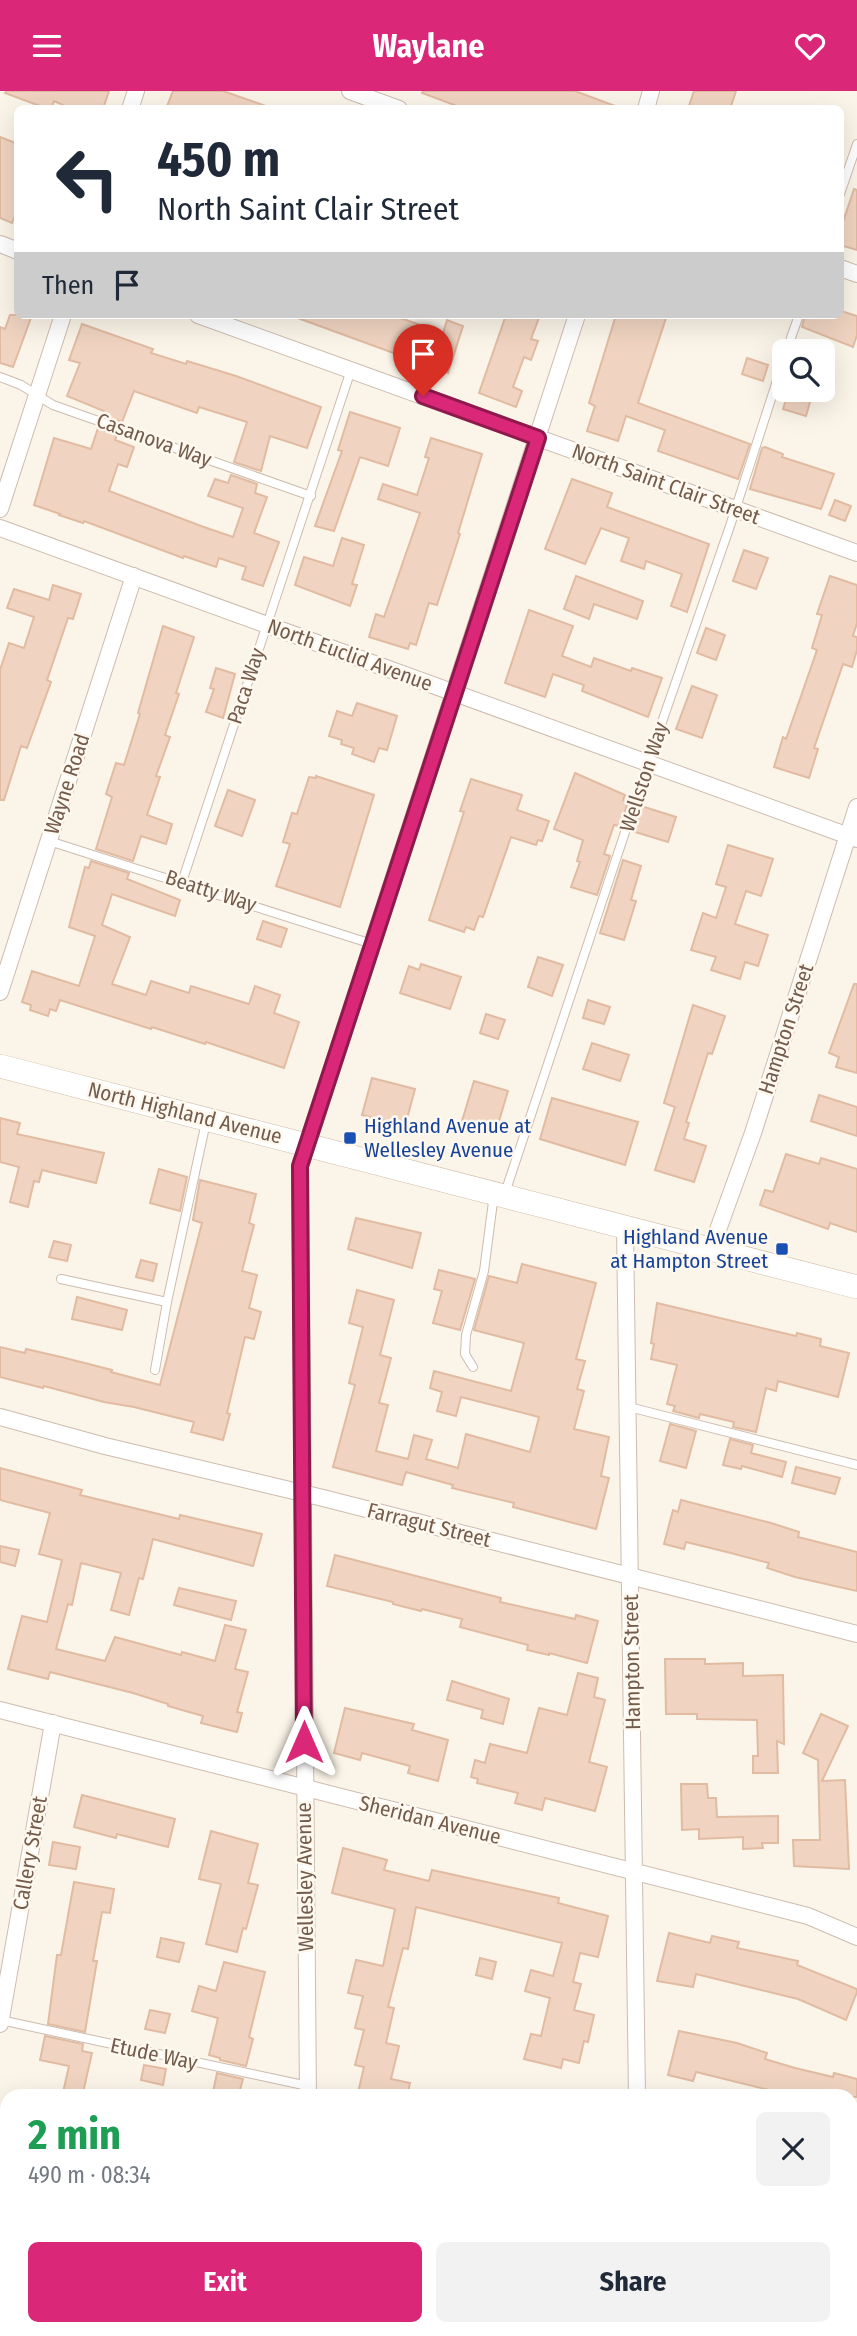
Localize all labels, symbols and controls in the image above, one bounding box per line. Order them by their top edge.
icon: menu [28,27,66,65]
text: Waylane [373,27,484,65]
icon: heart [791,27,829,65]
text: 450 m [157,130,280,189]
icon: left [42,133,133,224]
text: North Saint Clair Street [157,190,459,228]
icon: arrive [108,266,146,304]
text: Then [42,270,94,301]
pin [393,324,453,396]
icon: arrive [404,335,442,373]
map controls [772,339,835,402]
button: search [772,339,835,402]
street label: Casanova Way [93,407,216,473]
street label: North Saint Clair Street [568,438,764,530]
street label: North Euclid Avenue [264,613,436,697]
street label: Paca Way [221,644,271,727]
street label: Wellston Way [614,718,674,835]
street label: Wayne Road [39,730,95,838]
street label: Beatty Way [162,864,260,918]
street label: Hampton Street [753,960,819,1097]
street label: North Highland Avenue [85,1076,285,1150]
place label: Highland Avenue at Wellesley Avenue [364,1113,531,1163]
marker: Highland Avenue at Wellesley Avenue [342,1130,358,1146]
place label: Highland Avenue at Hampton Street [610,1224,768,1274]
marker: Highland Avenue at Hampton Street [774,1241,790,1257]
street label: Farragut Street [365,1497,494,1553]
street label: Hampton Street [618,1594,646,1730]
position arrow [267,1705,341,1779]
street label: Sheridan Avenue [356,1790,504,1850]
street label: Callery Street [7,1794,53,1912]
street label: Wellesley Avenue [291,1802,319,1952]
street label: Etude Way [108,2032,201,2076]
text: 2 min [28,2110,121,2160]
button: close [756,2112,830,2186]
text: 490 m · 08:34 [28,2161,151,2189]
button: Exit [28,2242,422,2322]
button: Share [436,2242,830,2322]

